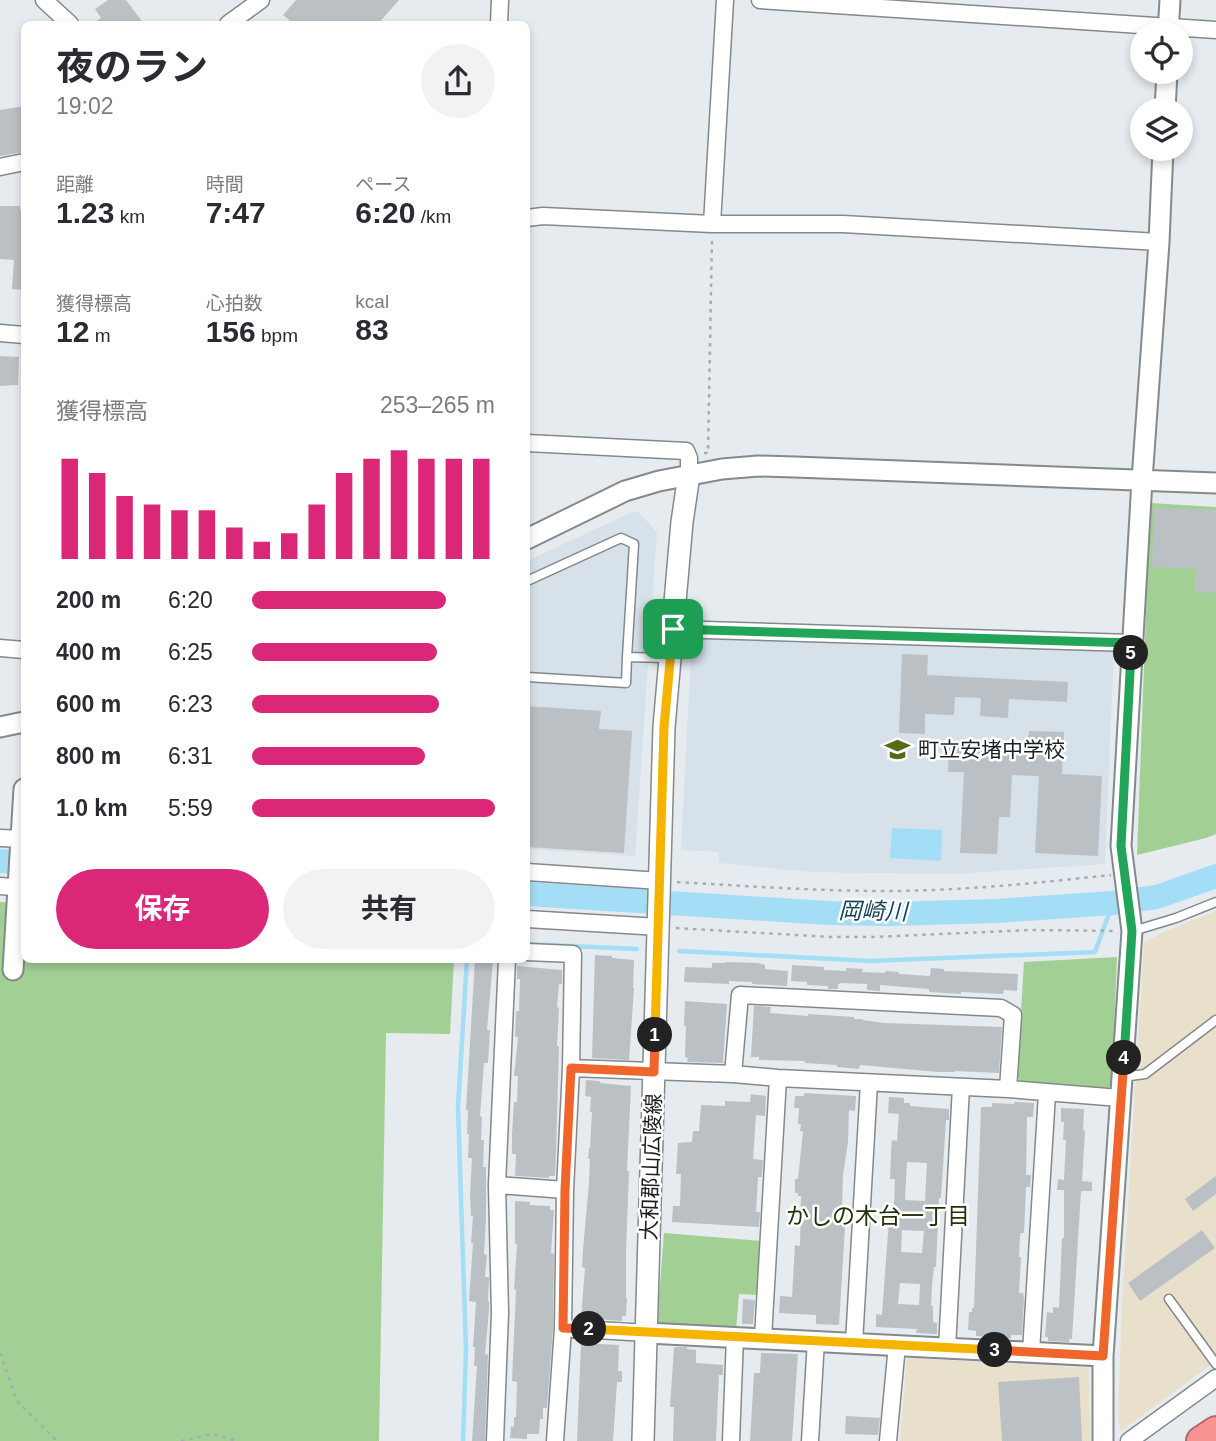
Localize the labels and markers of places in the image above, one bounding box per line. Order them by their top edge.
pin [643,599,703,659]
pin: 5 [1114,636,1148,670]
school or university icon: 町立安堵中学校 [884,735,912,763]
place label: 町立安堵中学校 [918,738,1065,761]
pin: 1 [638,1018,672,1052]
pin: 4 [1106,1040,1142,1076]
pin: 2 [572,1312,606,1346]
pin: 3 [978,1332,1012,1368]

